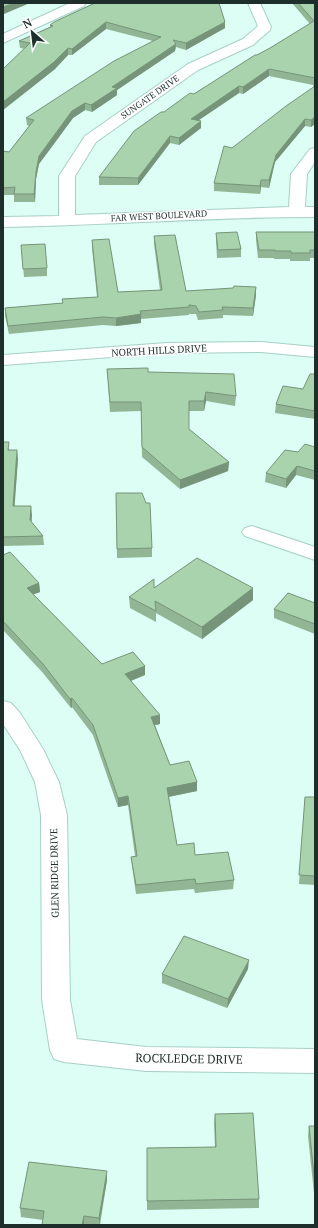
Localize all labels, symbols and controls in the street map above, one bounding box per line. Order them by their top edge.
north arrow [12,12,52,52]
text: N [20,15,35,31]
street label: SUNGATE DRIVE [118,72,182,122]
street label: FAR WEST BOULEVARD [111,207,207,225]
street label: NORTH HILLS DRIVE [111,341,207,359]
street label: GLEN RIDGE DRIVE [47,828,62,918]
street label: ROCKLEDGE DRIVE [135,1050,243,1067]

